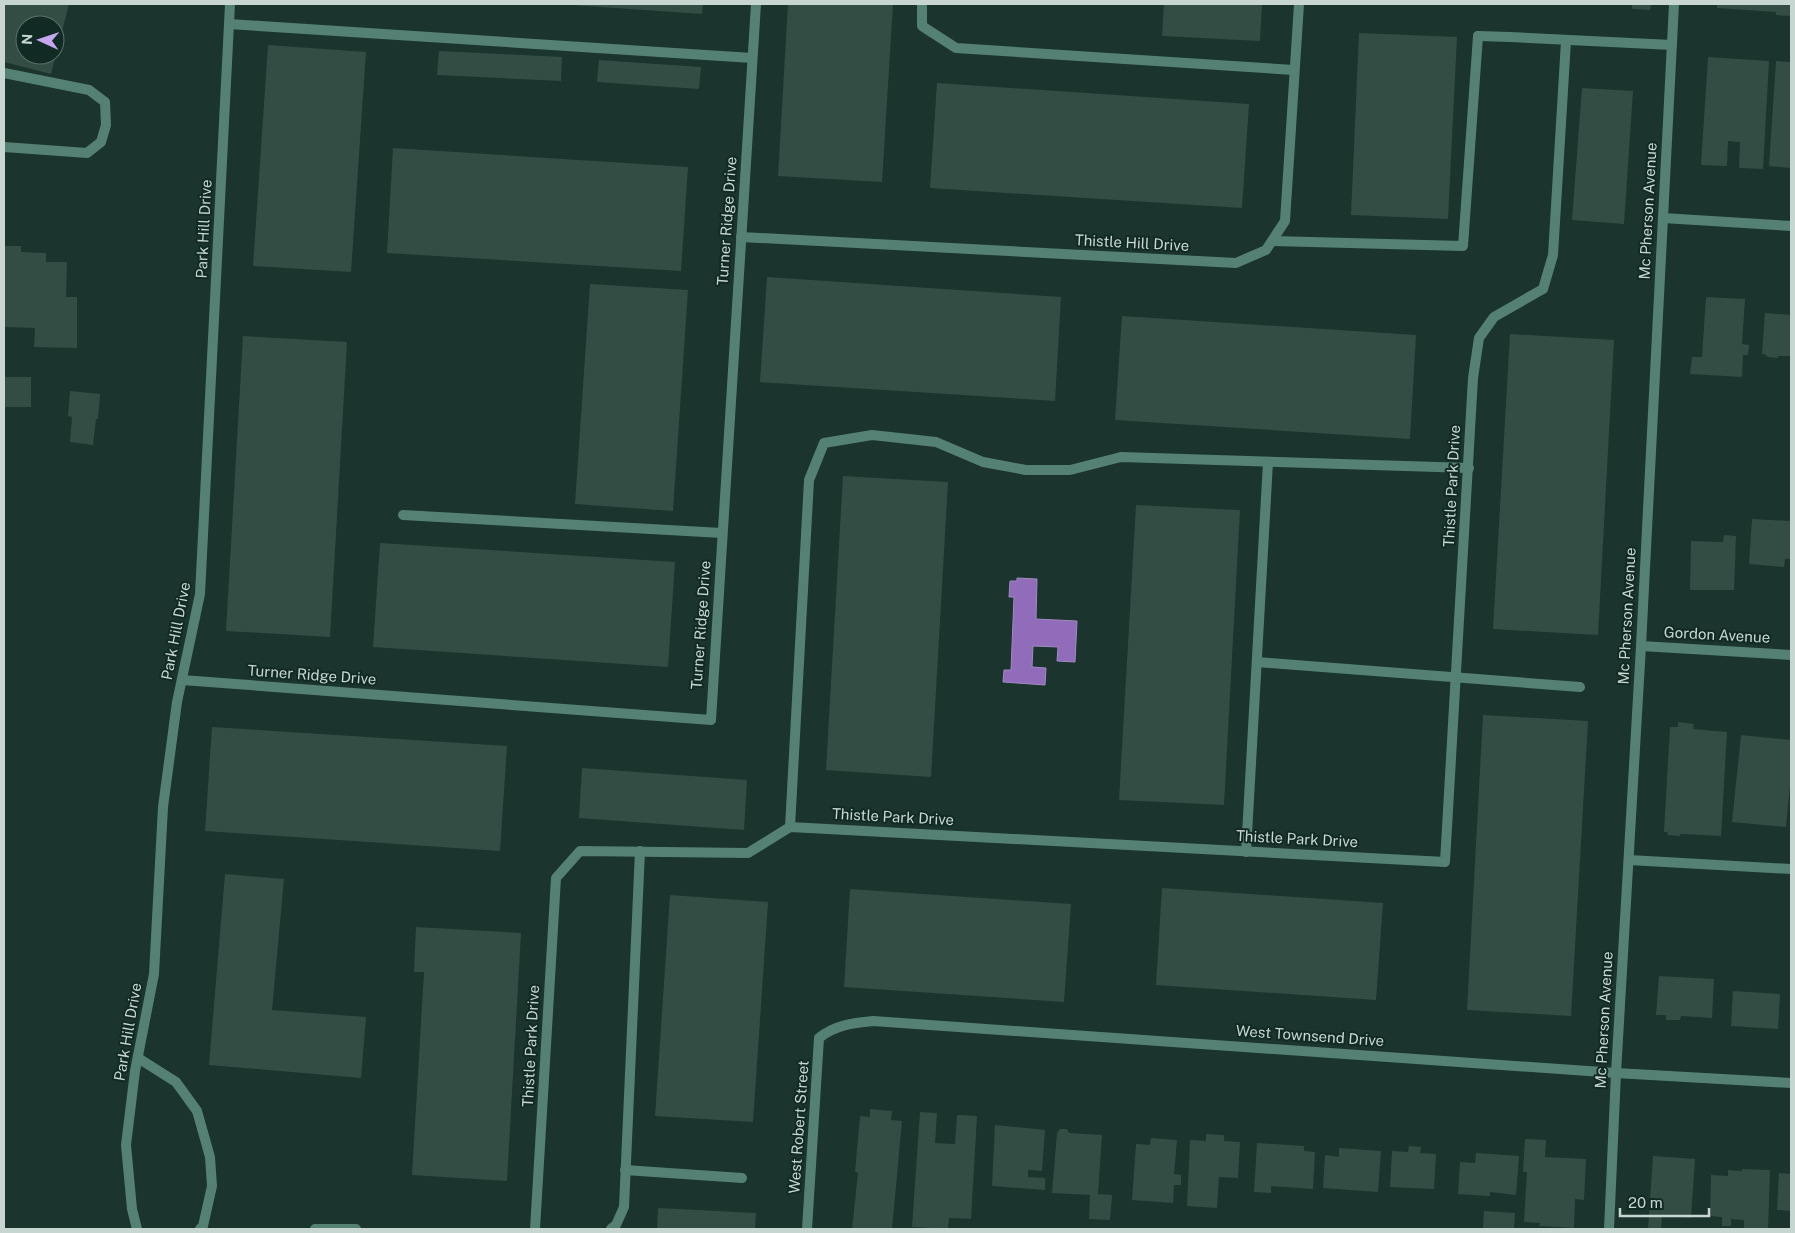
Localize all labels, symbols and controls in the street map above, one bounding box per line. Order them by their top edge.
north arrow [15,15,65,65]
text: N [19,33,35,45]
street label: Mc Pherson Avenue [1635,142,1660,280]
street label: Turner Ridge Drive [714,156,739,286]
street label: Park Hill Drive [192,179,215,279]
street label: Thistle Hill Drive [1074,231,1190,254]
street label: Thistle Park Drive [1440,424,1463,547]
street label: Mc Pherson Avenue [1614,547,1639,685]
street label: Turner Ridge Drive [688,560,713,690]
street label: Park Hill Drive [158,581,193,681]
street label: Gordon Avenue [1663,623,1771,646]
street label: Turner Ridge Drive [247,662,377,687]
street label: Thistle Park Drive [832,805,955,828]
street label: Thistle Park Drive [1236,827,1359,850]
street label: Mc Pherson Avenue [1591,951,1616,1089]
street label: Park Hill Drive [111,982,145,1082]
street label: Thistle Park Drive [519,984,542,1107]
street label: West Townsend Drive [1235,1022,1385,1049]
street label: West Robert Street [785,1060,812,1194]
scale bar [1620,1186,1709,1218]
text: 20 m [1628,1194,1663,1211]

